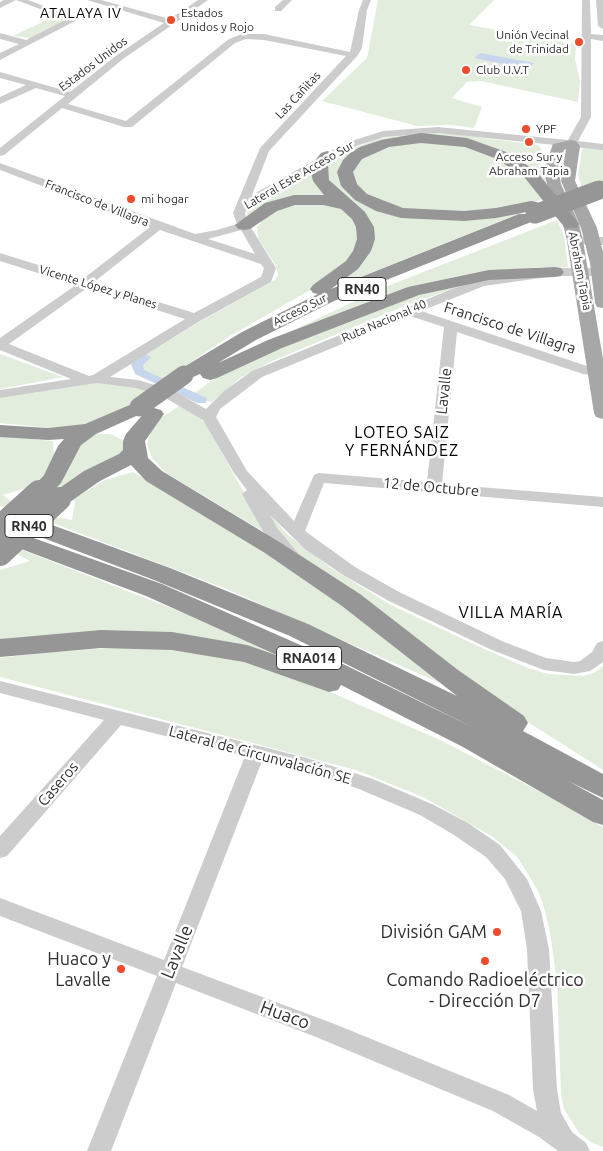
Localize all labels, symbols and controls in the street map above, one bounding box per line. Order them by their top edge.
district label: ATALAYA IV [39,5,123,21]
place label: Estados Unidos y Rojo [181,6,254,34]
marker: Estados Unidos y Rojo [165,14,177,26]
place label: Unión Vecinal de Trinidad [496,28,569,56]
street label: Estados Unidos [56,34,130,94]
marker: Unión Vecinal de Trinidad [573,36,585,48]
place label: Club U.V.T [476,63,529,77]
marker: Club U.V.T [460,64,472,76]
street label: Las Cañitas [272,68,324,122]
place label: YPF [536,122,556,136]
marker: YPF [520,123,532,135]
marker: Acceso Sur y Abraham Tapia [523,136,535,148]
street label: Lateral Este Acceso Sur [242,138,356,212]
place label: Acceso Sur y Abraham Tapia [489,150,569,178]
street label: Francisco de Villagra [43,177,151,229]
place label: mi hogar [141,192,189,206]
marker: mi hogar [125,193,137,205]
street label: Abraham Tapia [565,230,595,312]
street label: Vicente López y Planes [37,262,159,312]
road number: RN40 [338,278,386,300]
street label: Acceso Sur [271,291,329,329]
street label: Ruta Nacional 40 [339,297,429,345]
street label: Francisco de Villagra [442,298,578,358]
street label: Lavalle [433,367,455,415]
district label: LOTEO SAIZ Y FERNÁNDEZ [344,423,460,461]
street label: 12 de Octubre [382,474,480,500]
road number: RN40 [5,514,53,538]
district label: VILLA MARÍA [457,603,565,623]
road number: RNA014 [276,646,342,670]
street label: Lateral de Circunvalación SE [167,722,353,788]
street label: Caseros [34,758,82,810]
place label: División GAM [380,921,487,943]
street label: Lavalle [157,922,197,982]
marker: División GAM [491,926,503,938]
place label: Huaco y Lavalle [47,948,111,991]
marker: Comando Radioeléctrico - Dirección D7 [479,955,491,967]
marker: Huaco y Lavalle [115,963,127,975]
place label: Comando Radioeléctrico - Dirección D7 [386,969,584,1012]
street label: Huaco [257,996,313,1034]

